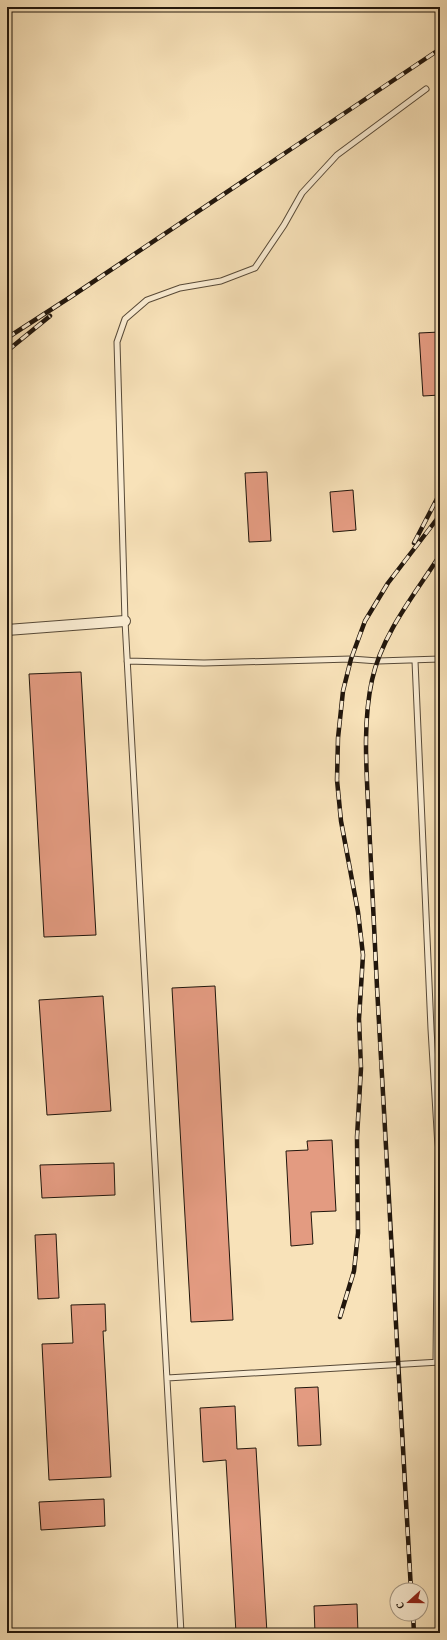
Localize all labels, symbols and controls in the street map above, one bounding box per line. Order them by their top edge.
north arrow [389,1582,429,1622]
text: С [391,1600,408,1611]

